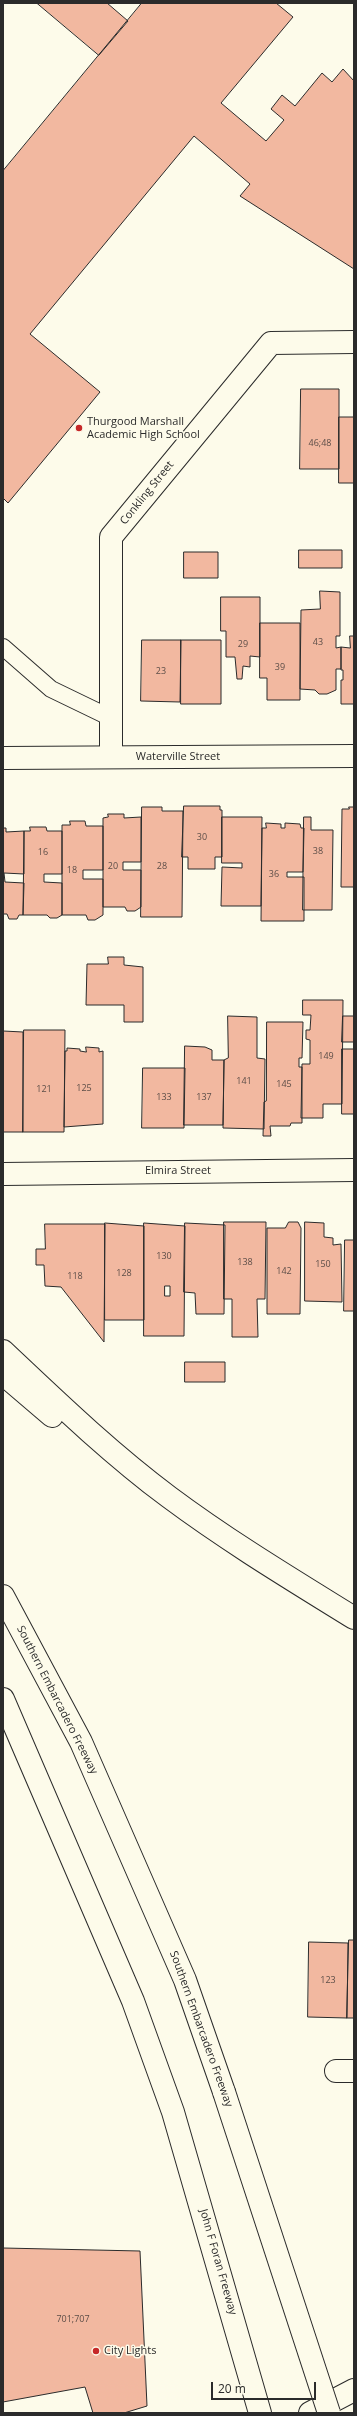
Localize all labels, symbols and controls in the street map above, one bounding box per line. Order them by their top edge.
place label: Thurgood Marshall Academic High School [87,415,200,441]
marker: Thurgood Marshall Academic High School [74,423,84,433]
house number: 46;48 [309,438,331,448]
street label: Conkling Street [117,459,177,527]
house number: 43 [313,637,323,647]
house number: 29 [238,639,248,649]
house number: 39 [275,662,285,672]
house number: 23 [156,666,166,676]
street label: Waterville Street [136,750,220,764]
house number: 30 [197,832,207,842]
house number: 38 [313,846,323,856]
house number: 16 [38,847,48,857]
house number: 20 [108,861,118,871]
house number: 28 [157,861,167,871]
house number: 18 [67,865,77,875]
house number: 36 [269,869,279,879]
house number: 149 [318,1051,334,1061]
house number: 141 [236,1076,252,1086]
house number: 145 [276,1079,292,1089]
house number: 125 [76,1083,92,1093]
house number: 121 [36,1084,52,1094]
house number: 133 [156,1092,172,1102]
house number: 137 [196,1092,212,1102]
street label: Elmira Street [145,1164,211,1178]
house number: 130 [156,1251,172,1261]
house number: 138 [237,1257,253,1267]
house number: 150 [315,1259,331,1269]
house number: 142 [276,1266,292,1276]
house number: 128 [116,1268,132,1278]
house number: 118 [67,1271,83,1281]
street label: Southern Embarcadero Freeway [14,1624,100,1776]
street label: Southern Embarcadero Freeway [167,1949,235,2109]
house number: 123 [320,1975,336,1985]
street label: John F Foran Freeway [197,2207,239,2317]
house number: 701;707 [56,2314,90,2324]
place label: City Lights [104,2344,156,2358]
marker: City Lights [91,2346,101,2356]
scale bar [213,2374,318,2400]
text: 20 m [218,2380,246,2397]

